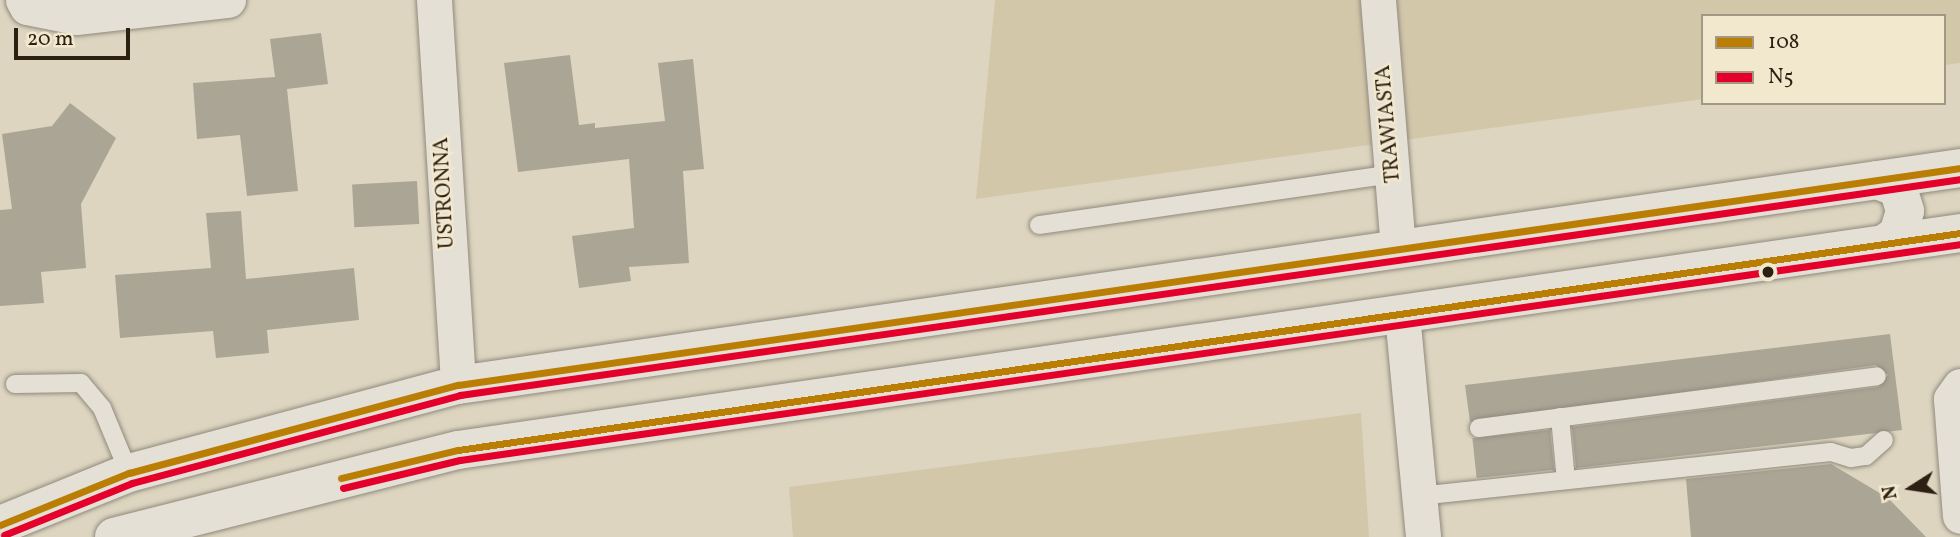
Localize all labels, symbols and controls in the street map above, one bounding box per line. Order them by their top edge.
scale bar [18,14,133,58]
legend [1701,14,1946,105]
text: 20 m [27,25,73,54]
text: 108 [1768,28,1799,57]
text: N5 [1768,63,1794,92]
street label: TRAWIASTA [1371,64,1407,184]
street label: USTRONNA [429,136,461,250]
unlabelled marker [1761,265,1775,279]
north arrow [1876,453,1946,523]
text: N [1876,483,1905,502]

